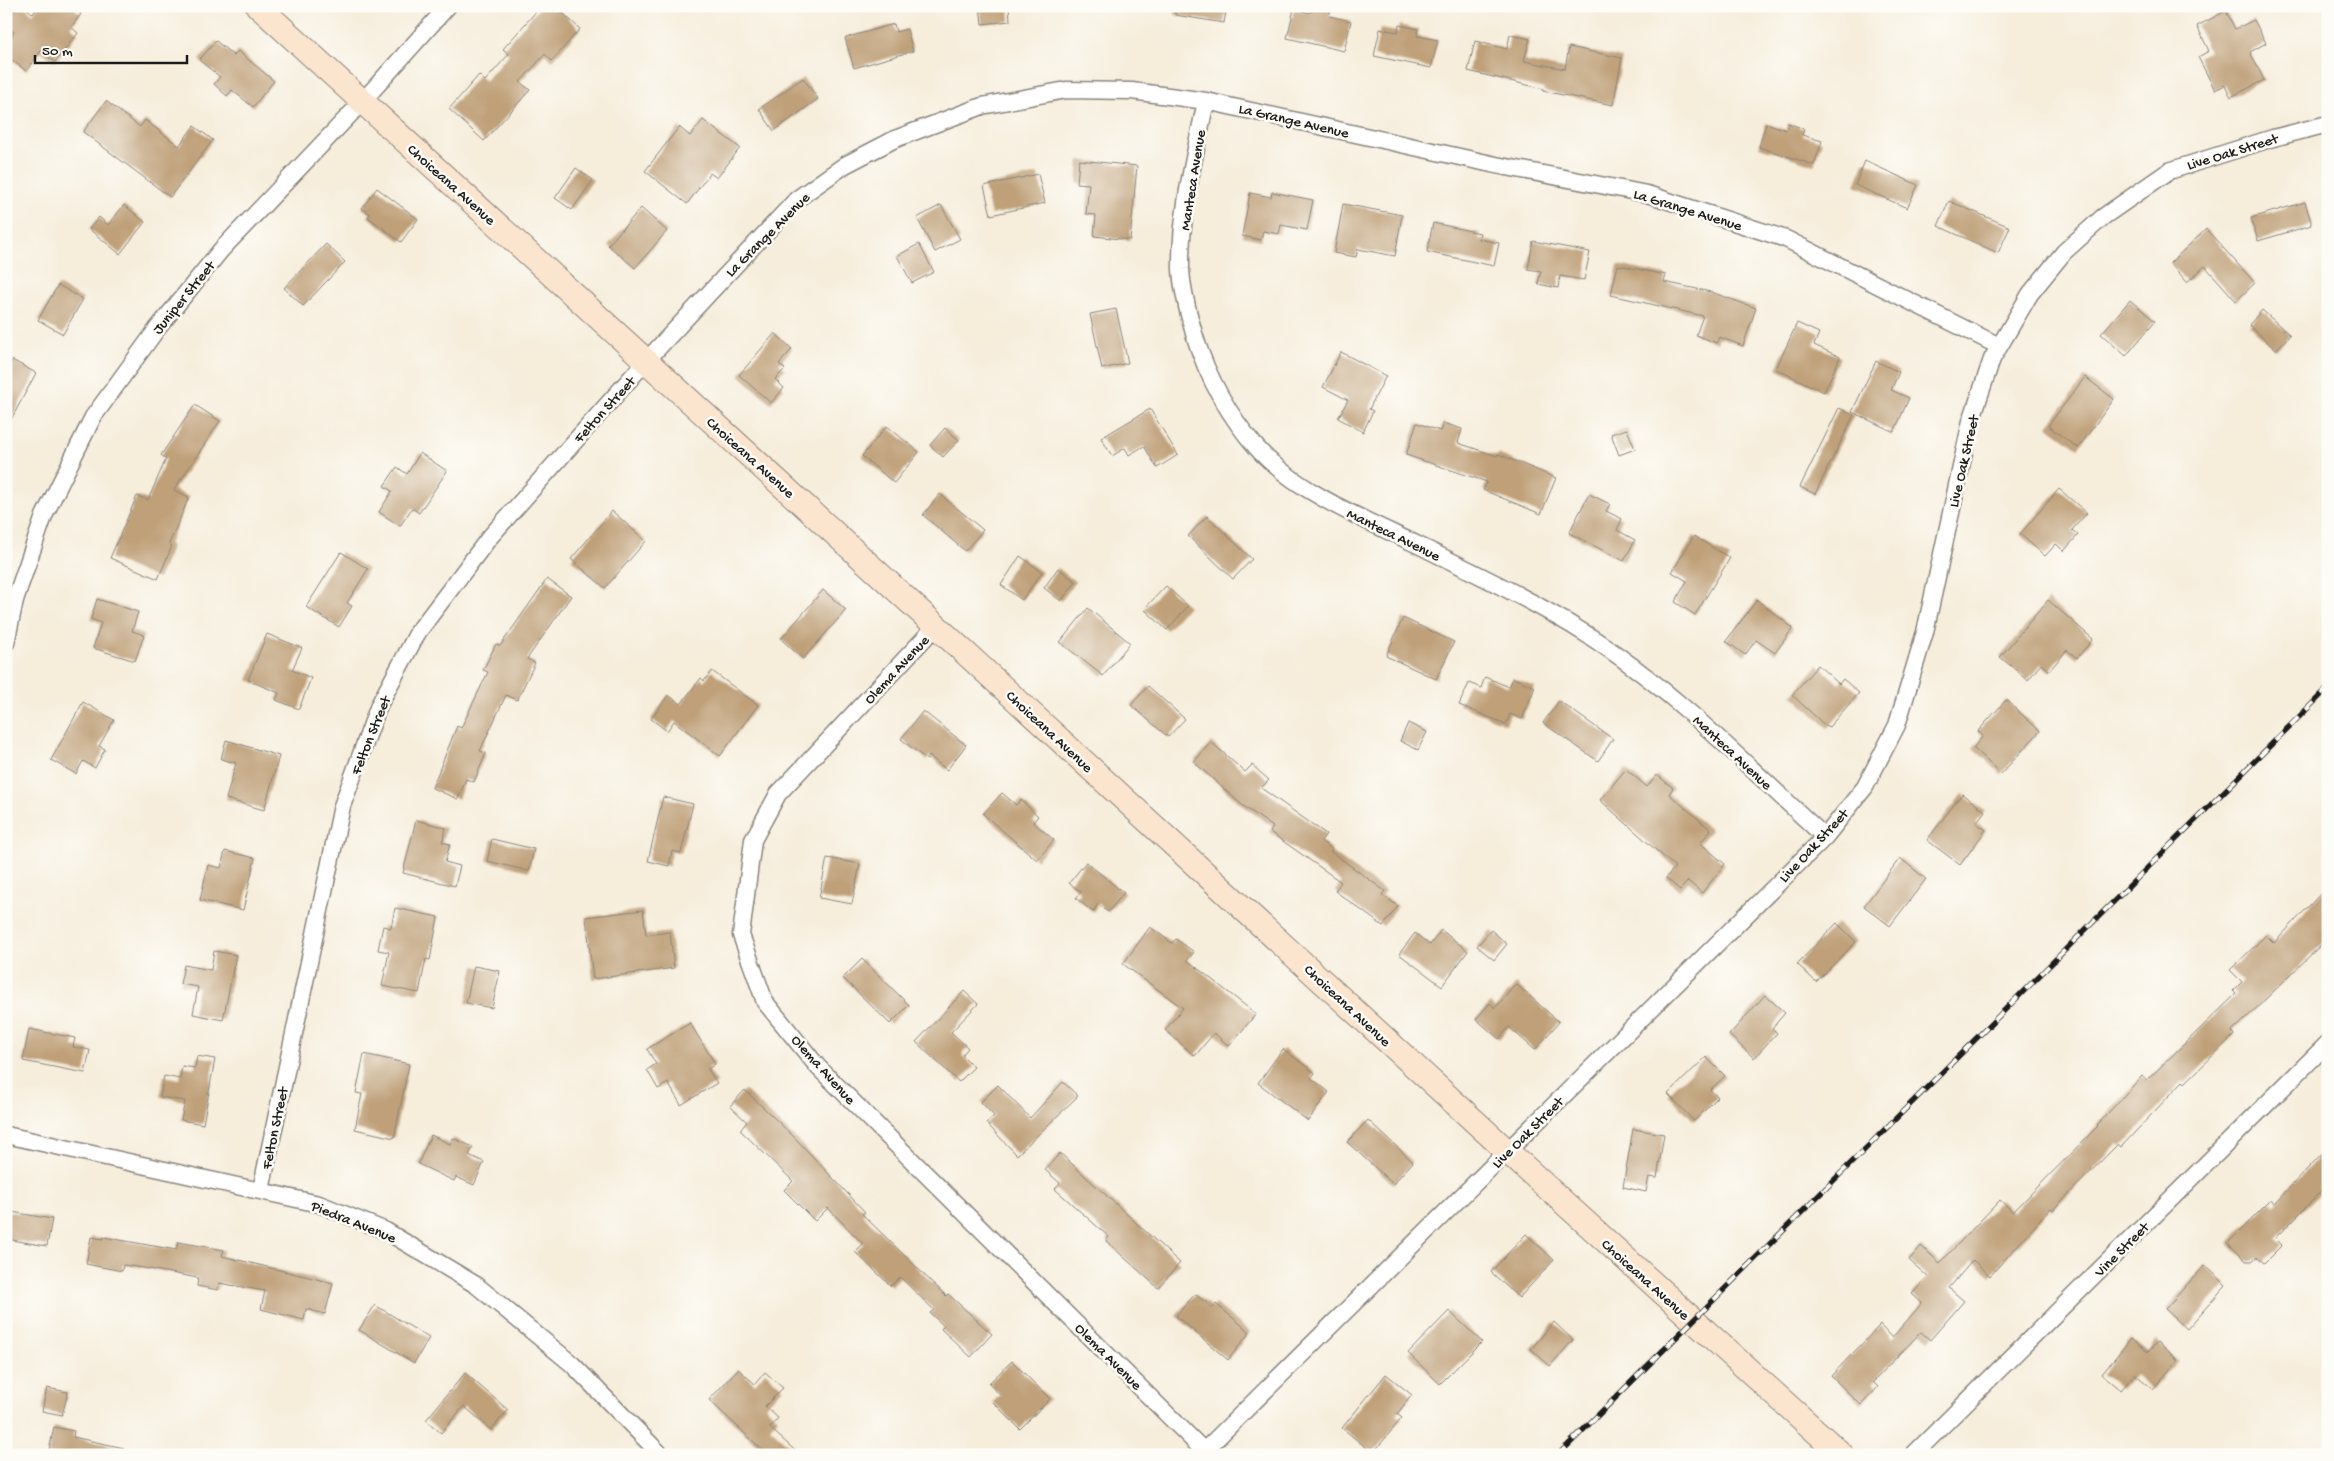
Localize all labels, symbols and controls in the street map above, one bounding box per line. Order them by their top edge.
scale bar [35,32,188,64]
text: 50 m [42,43,73,61]
street label: La Grange Avenue [1237,101,1351,143]
street label: Manteca Avenue [1177,128,1211,232]
street label: Live Oak Street [2185,130,2282,175]
street label: Choiceana Avenue [403,141,499,230]
street label: La Grange Avenue [1631,186,1744,236]
street label: La Grange Avenue [722,189,815,282]
street label: Juniper Street [149,256,221,339]
street label: Felton Street [570,372,641,448]
street label: Live Oak Street [1946,412,1985,509]
street label: Choiceana Avenue [702,414,798,503]
street label: Manteca Avenue [1343,505,1443,566]
street label: Olema Avenue [861,632,934,709]
street label: Choiceana Avenue [1001,688,1096,778]
street label: Felton Street [348,692,397,779]
street label: Manteca Avenue [1688,712,1775,795]
street label: Live Oak Street [1776,804,1854,887]
street label: Choiceana Avenue [1299,962,1394,1052]
street label: Olema Avenue [786,1032,859,1109]
street label: Felton Street [258,1084,294,1172]
street label: Live Oak Street [1489,1092,1569,1173]
street label: Piedra Avenue [307,1197,399,1248]
street label: Vine Street [2091,1218,2155,1282]
street label: Choiceana Avenue [1597,1236,1693,1325]
street label: Olema Avenue [1070,1320,1145,1395]

